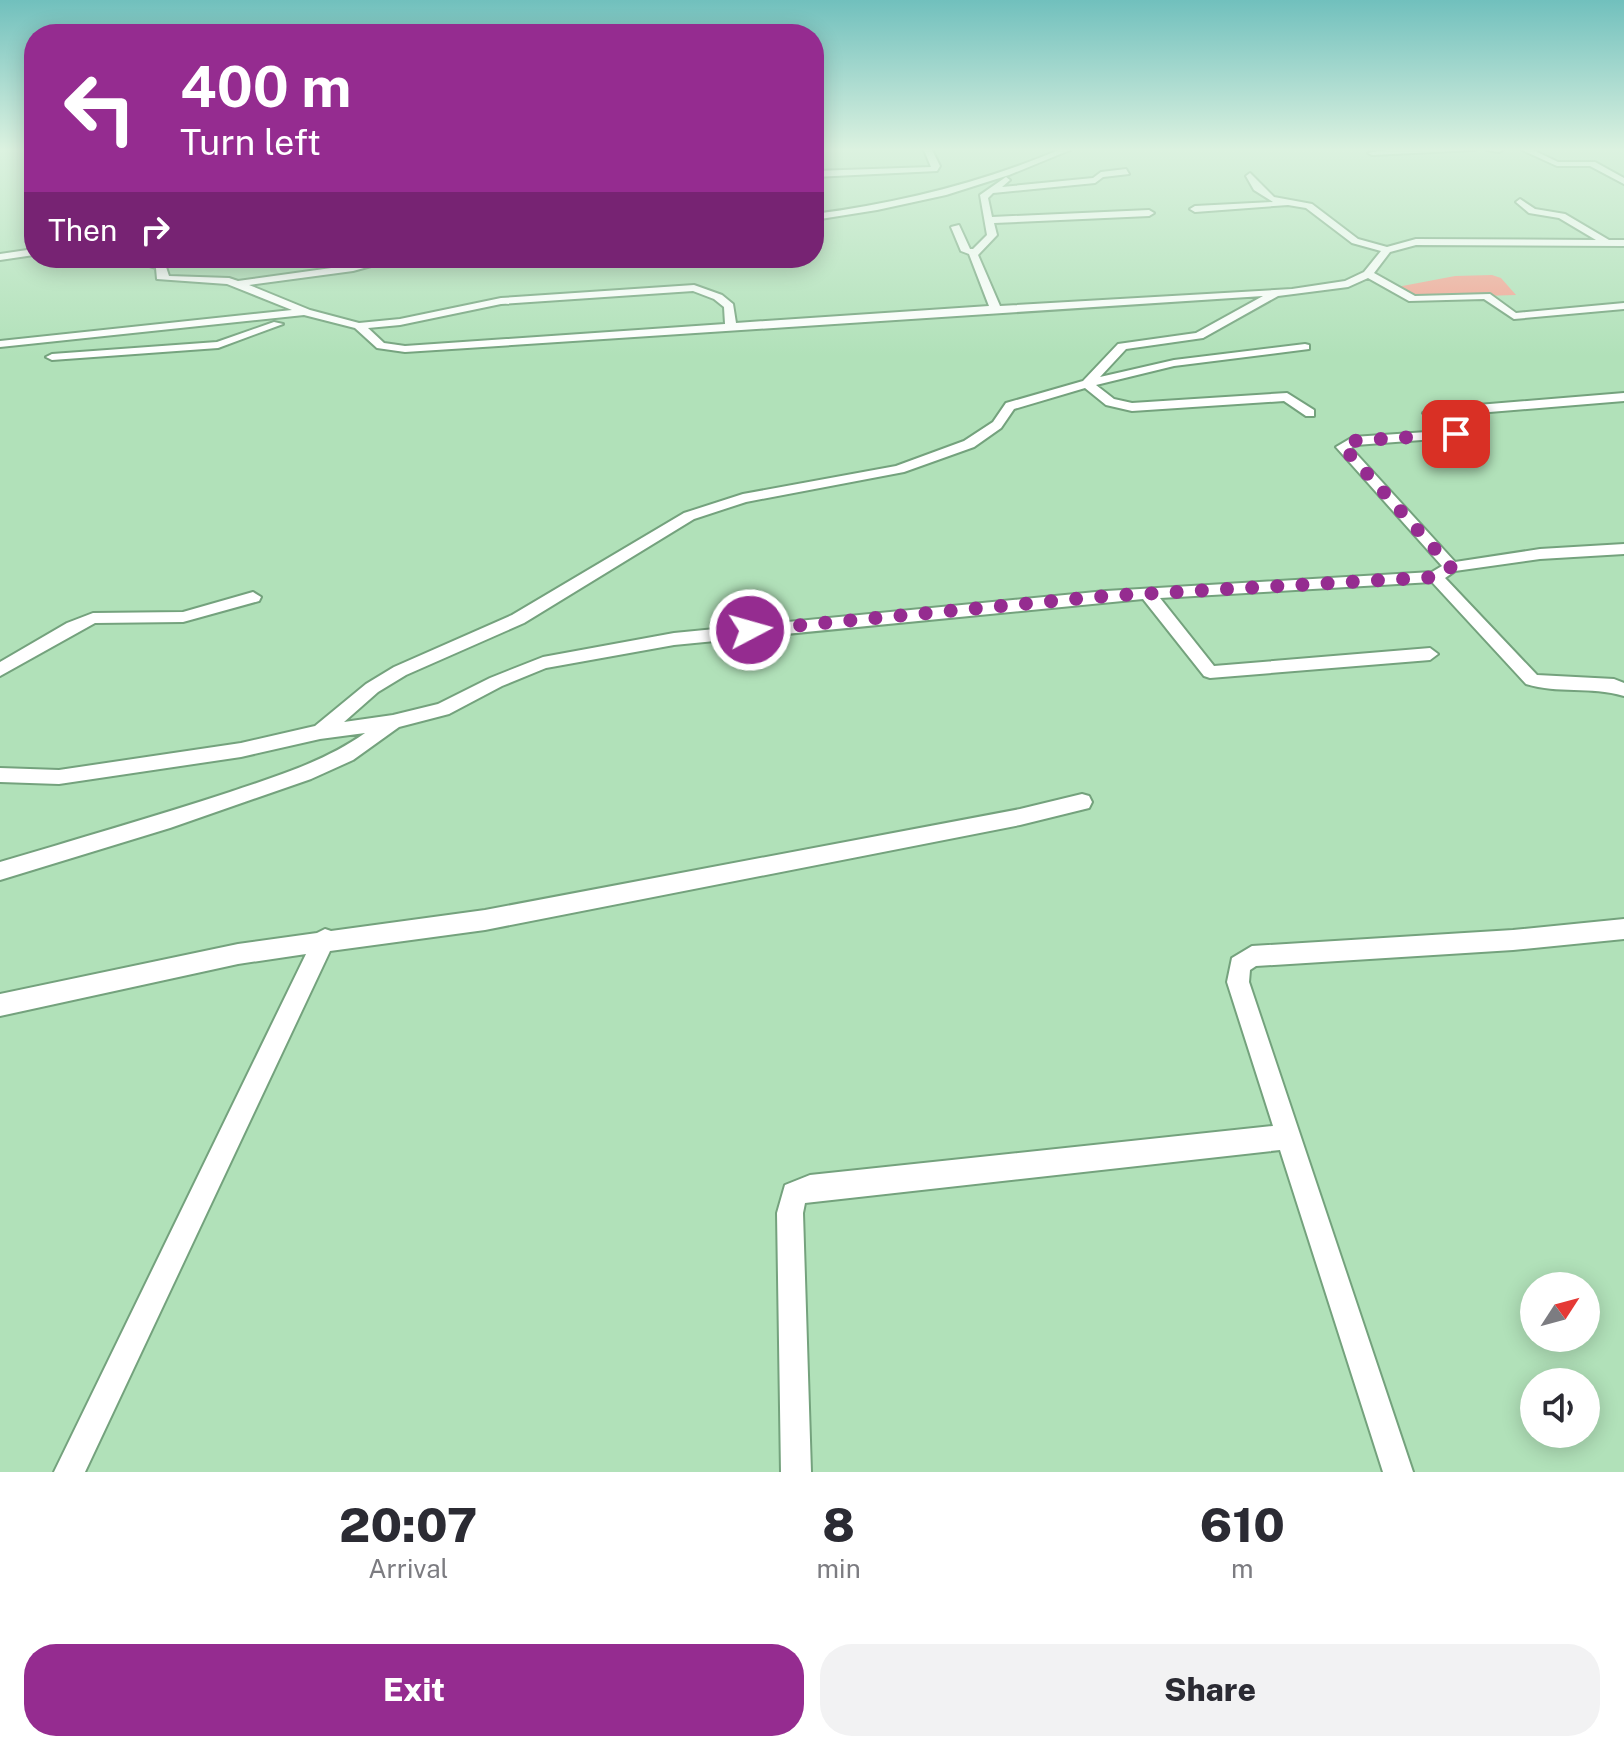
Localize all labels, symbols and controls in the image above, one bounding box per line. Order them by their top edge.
text: 400 m [180,54,352,120]
icon: left [48,56,152,160]
text: Turn left [180,121,321,163]
icon: right [133,208,177,252]
text: Then [48,212,117,248]
pin [1422,400,1490,468]
icon: arrive [1434,412,1478,456]
position arrow [708,588,792,672]
north arrow [1520,1272,1600,1352]
map controls [1520,1272,1600,1448]
button: sound [1520,1368,1600,1448]
text: 20:07 [339,1496,477,1553]
text: 8 [822,1496,855,1553]
text: 610 [1200,1496,1285,1553]
text: Arrival [368,1553,448,1584]
text: min [817,1553,861,1584]
text: m [1231,1553,1254,1584]
button: Exit [24,1644,804,1736]
button: Share [820,1644,1600,1736]

